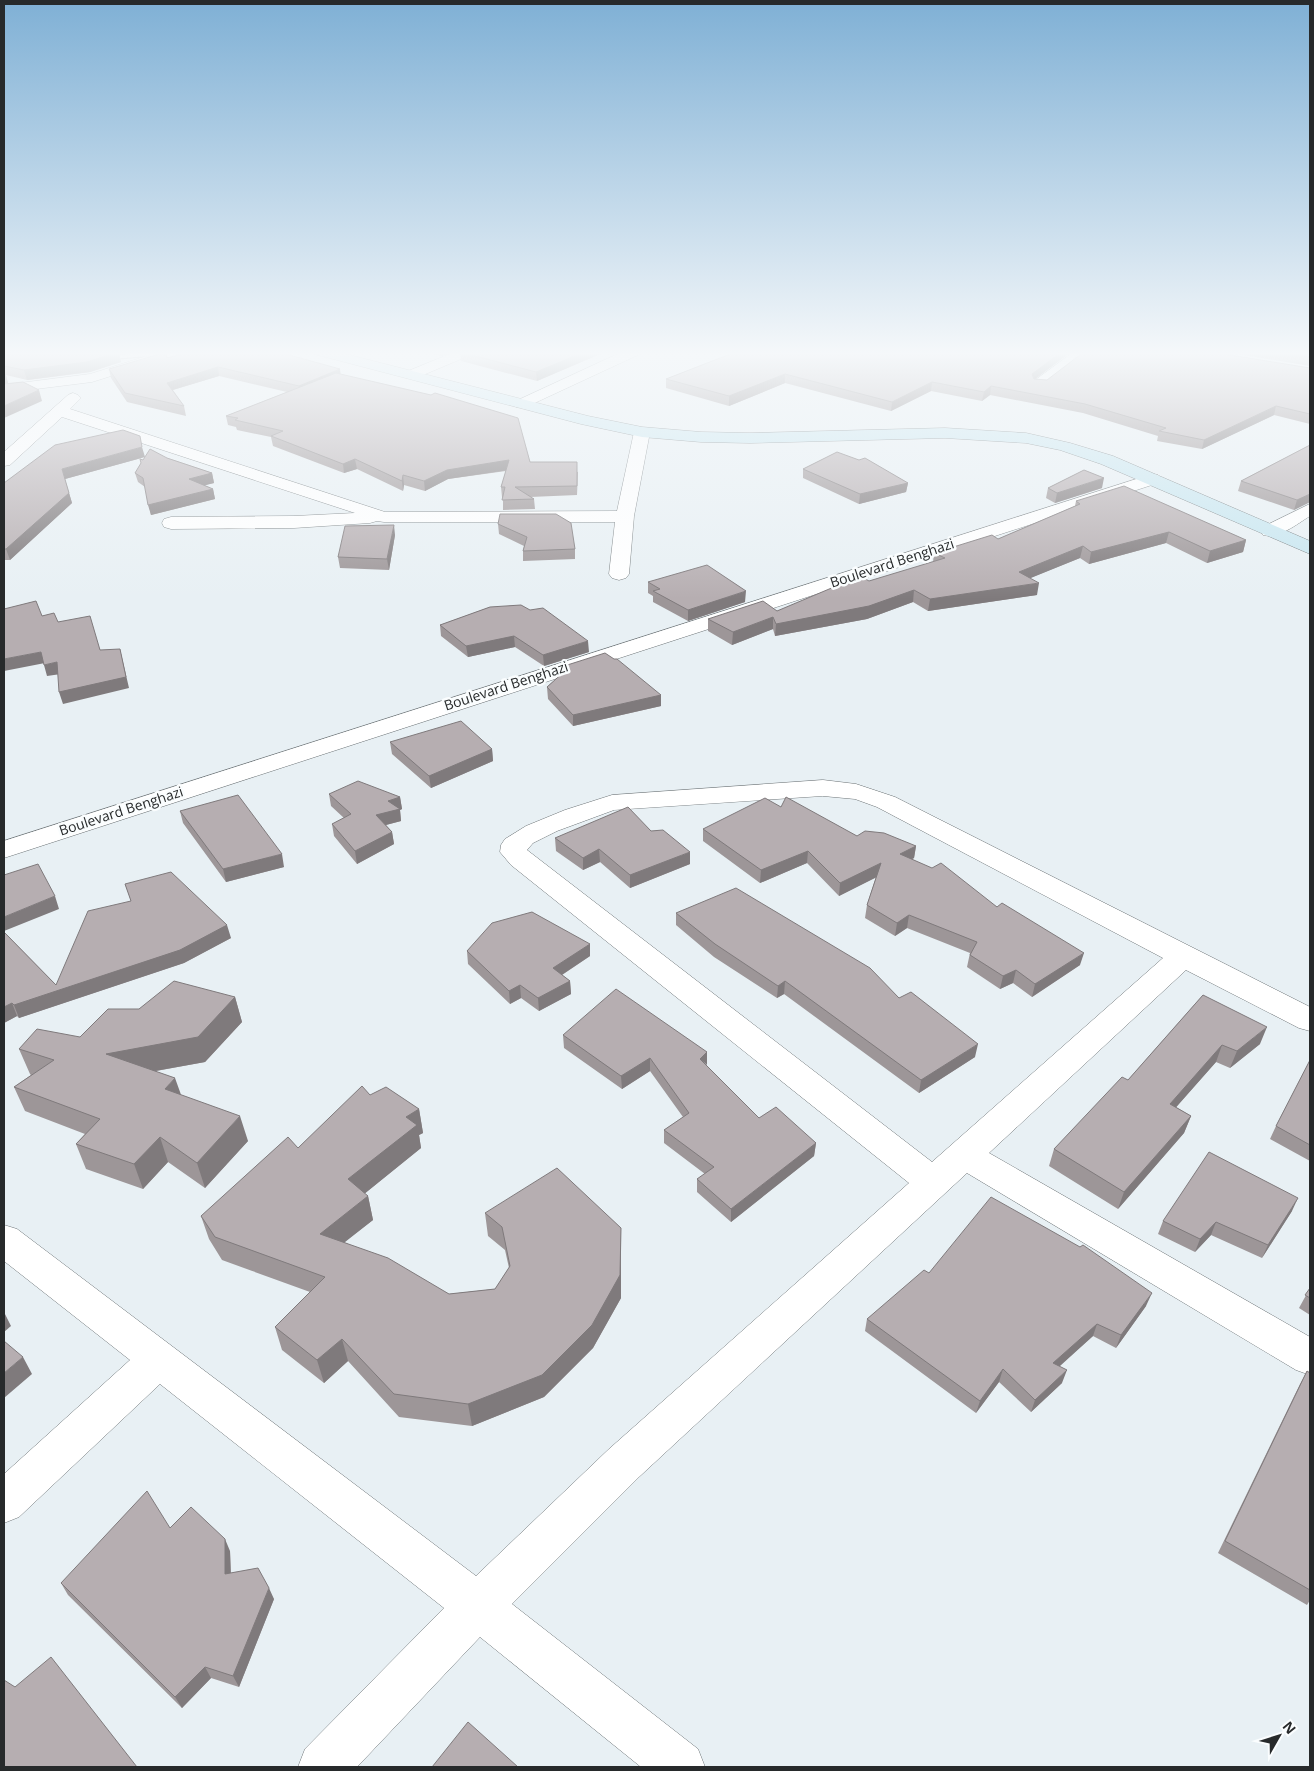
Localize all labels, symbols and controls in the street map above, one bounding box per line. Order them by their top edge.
street label: Boulevard Benghazi [827,533,956,592]
street label: Boulevard Benghazi [441,656,570,715]
street label: Boulevard Benghazi [56,781,185,840]
north arrow [1254,1711,1304,1761]
text: N [1279,1717,1300,1738]

